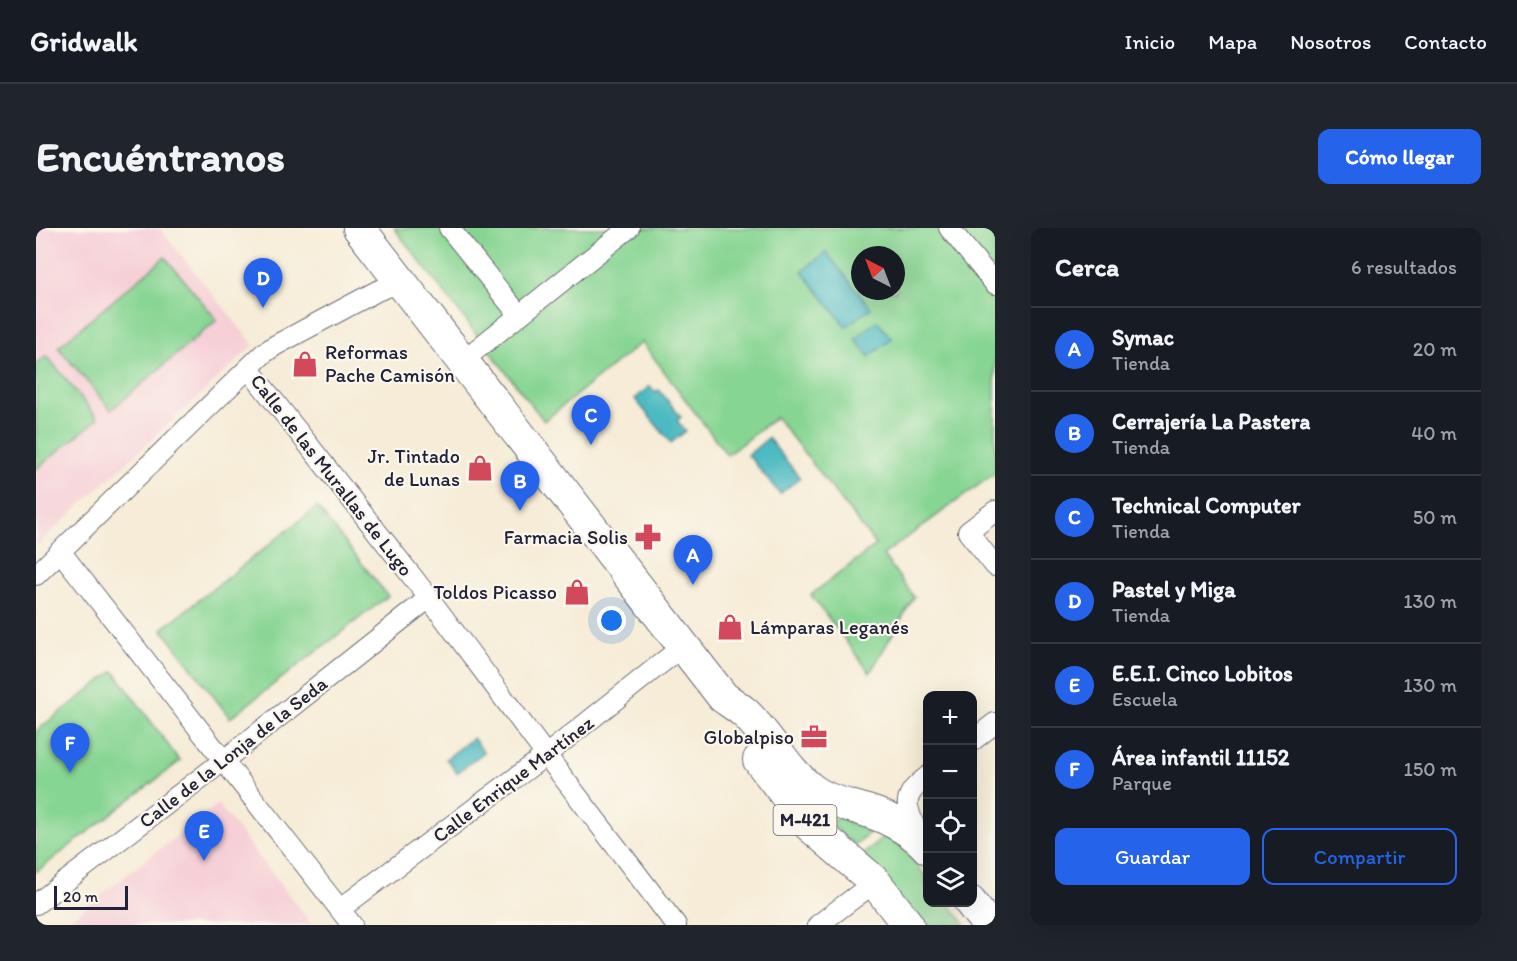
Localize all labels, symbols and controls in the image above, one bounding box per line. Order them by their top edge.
text: Gridwalk [30,24,138,58]
text: Inicio [1125,29,1175,54]
text: Mapa [1208,29,1257,54]
text: Nosotros [1290,29,1371,54]
text: Contacto [1404,29,1487,54]
button: Cómo llegar [1318,129,1481,184]
text: Encuéntranos [36,131,285,182]
north arrow [851,246,905,300]
text: Cerca [1055,251,1119,283]
text: 6 resultados [1351,255,1457,279]
pin: D [244,259,282,308]
text: Symac [1112,324,1174,351]
text: A [1068,337,1081,361]
text: 20 m [1413,337,1457,361]
place label: Reformas Pache Camisón [325,340,455,387]
shop icon: Reformas Pache Camisón [290,349,320,379]
text: Tienda [1112,351,1170,375]
street label: Calle de las Murallas de Lugo [246,369,418,581]
pin: C [572,396,610,445]
text: Cerrajería La Pastera [1112,408,1310,435]
text: B [1068,421,1081,445]
text: 40 m [1411,421,1457,445]
text: Tienda [1112,435,1170,459]
place label: Jr. Tintado de Lunas [367,444,460,491]
shop icon: Jr. Tintado de Lunas [465,453,495,483]
pin: B [500,462,540,511]
text: Technical Computer [1112,492,1300,519]
text: C [1068,505,1081,529]
text: 50 m [1413,505,1457,529]
text: Tienda [1112,519,1170,543]
pharmacy icon: Farmacia Solis [633,522,663,552]
place label: Farmacia Solis [504,525,628,549]
pin: A [674,536,712,585]
text: Pastel y Miga [1112,576,1236,603]
shop icon: Toldos Picasso [562,577,592,607]
place label: Toldos Picasso [433,580,557,604]
text: D [1068,589,1081,613]
text: 130 m [1403,589,1457,613]
text: Tienda [1112,603,1170,627]
your location [597,606,626,635]
shop icon: Lámparas Leganés [715,612,745,642]
place label: Lámparas Leganés [750,615,909,639]
text: E.E.I. Cinco Lobitos [1112,660,1293,687]
street label: Calle de la Lonja de la Seda [134,671,332,833]
text: E [1069,673,1080,697]
text: 130 m [1403,673,1457,697]
text: Escuela [1112,687,1178,711]
map controls [923,691,977,907]
button: + [923,691,977,745]
street label: Calle Enrique Martínez [428,710,599,847]
office icon: Globalpiso [799,722,829,752]
pin: F [51,724,90,773]
place label: Globalpiso [704,725,794,749]
text: Área infantil 11152 [1112,744,1289,771]
button: − [923,745,977,799]
text: F [1069,757,1080,781]
text: 150 m [1404,757,1457,781]
text: Parque [1112,771,1172,795]
button: locate [923,799,977,853]
road number: M-421 [774,805,836,835]
pin: E [184,812,224,861]
button: Guardar [1055,828,1250,885]
button: Compartir [1262,828,1457,885]
button: layers [923,853,977,907]
scale bar [54,883,128,910]
text: 20 m [63,887,98,906]

